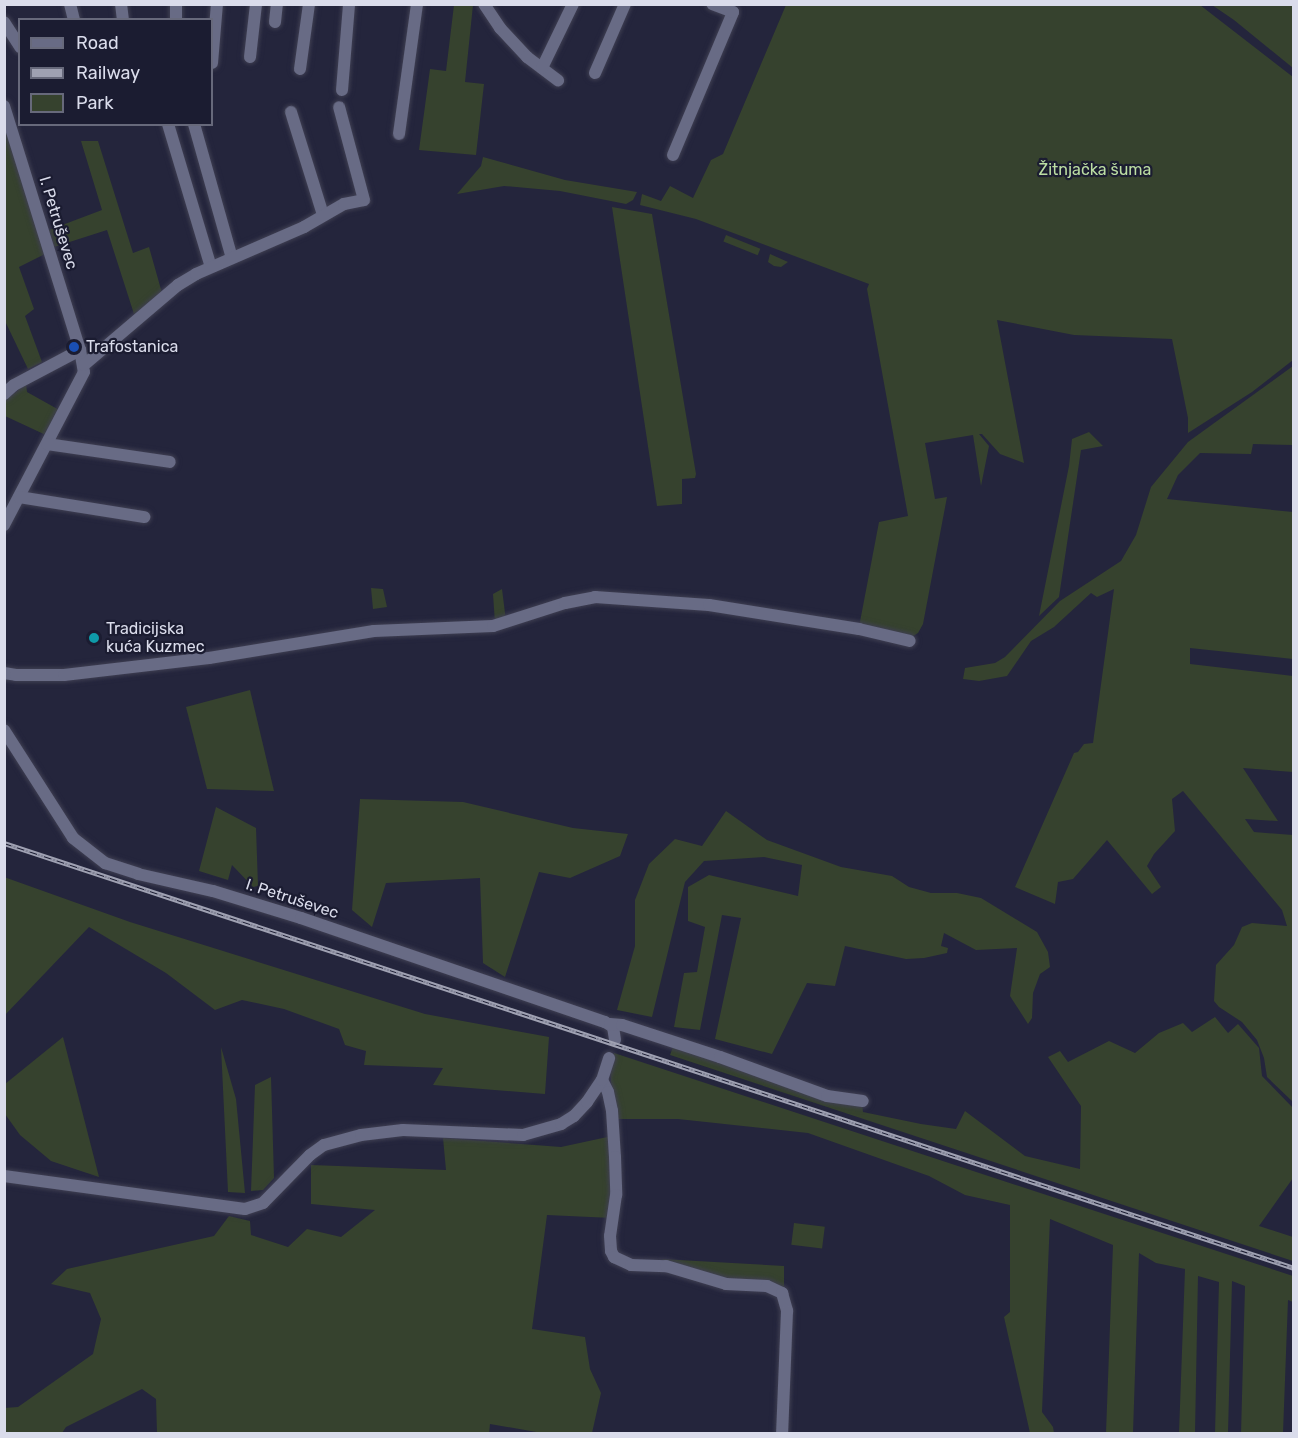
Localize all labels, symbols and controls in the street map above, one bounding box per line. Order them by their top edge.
legend [18,18,213,126]
text: Road [76,32,119,54]
text: Railway [76,62,140,84]
text: Park [76,92,113,114]
park label: Žitnjačka šuma [1039,160,1151,180]
street label: I. Petruševec [35,174,81,272]
place label: Trafostanica [86,337,178,357]
marker: Trafostanica [67,340,81,354]
place label: Tradicijska kuća Kuzmec [106,619,205,657]
marker: Tradicijska kuća Kuzmec [87,631,101,645]
street label: I. Petruševec [243,875,341,923]

